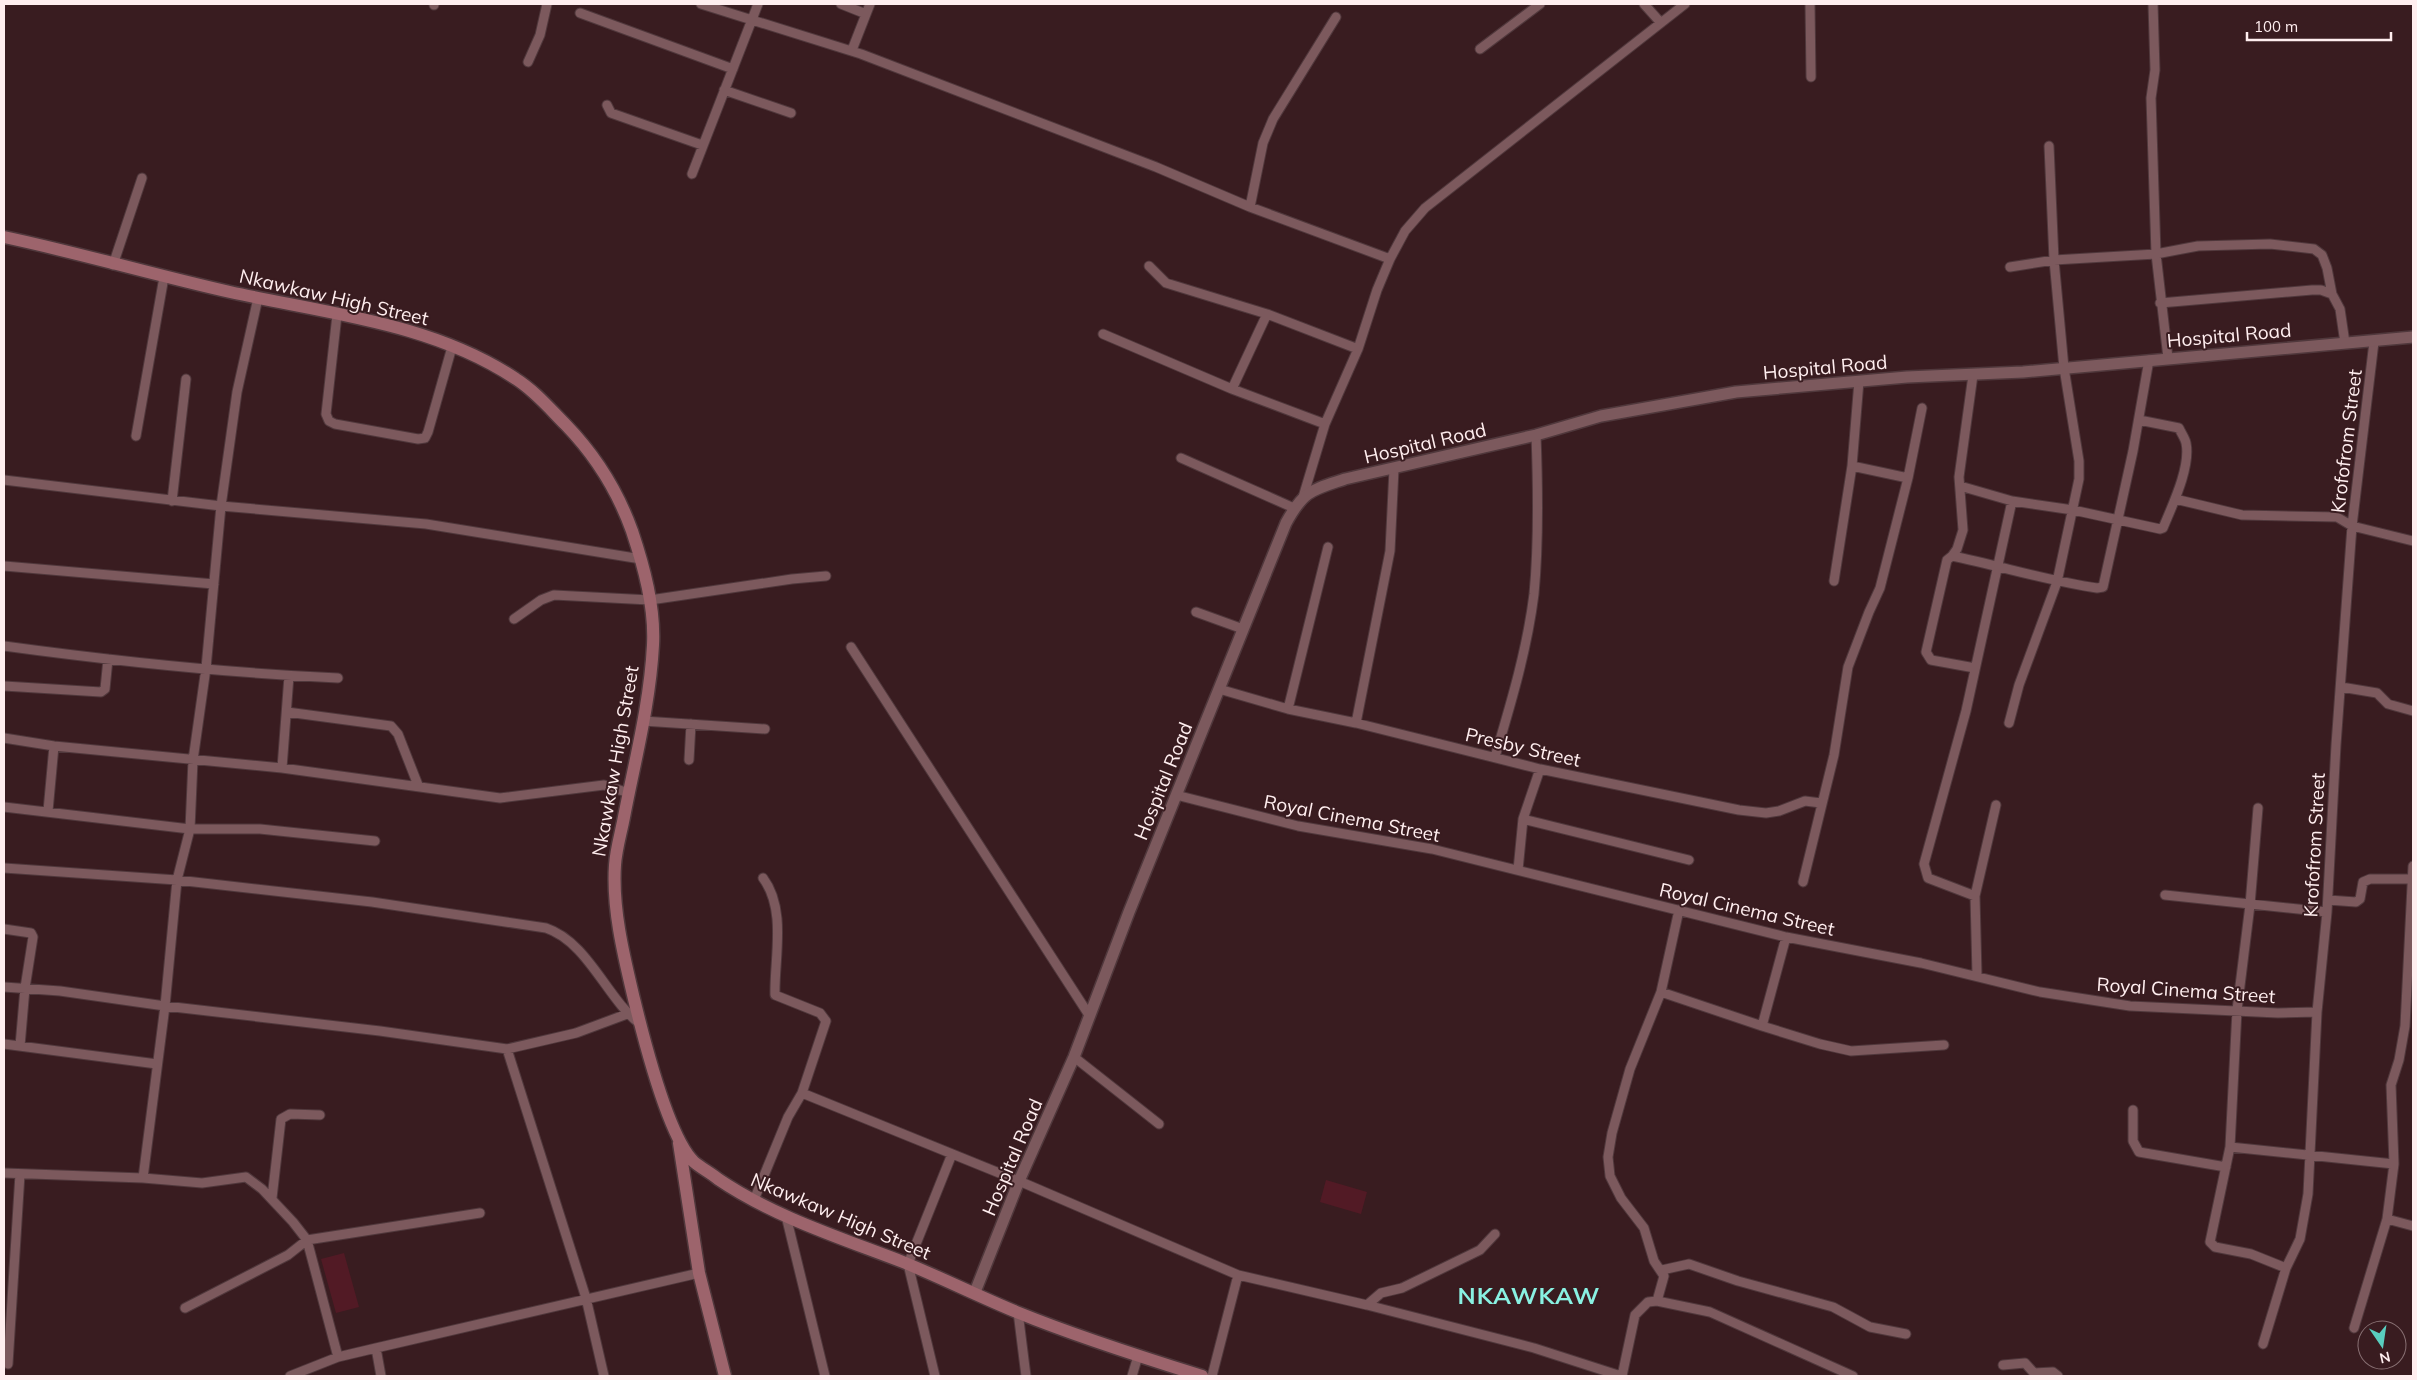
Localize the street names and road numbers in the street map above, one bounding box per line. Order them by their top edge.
street label: Nkawkaw High Street [237,264,431,331]
street label: Hospital Road [2166,318,2292,352]
street label: Hospital Road [1762,350,1888,384]
street label: Krofofrom Street [2325,367,2367,514]
street label: Hospital Road [1361,417,1489,469]
street label: Nkawkaw High Street [586,663,644,858]
street label: Hospital Road [1128,719,1198,843]
street label: Presby Street [1463,722,1583,772]
street label: Krofofrom Street [2298,772,2330,918]
street label: Royal Cinema Street [1262,789,1442,847]
street label: Royal Cinema Street [1657,877,1837,941]
street label: Royal Cinema Street [2096,972,2276,1008]
street label: Hospital Road [977,1095,1047,1219]
street label: Nkawkaw High Street [747,1167,935,1265]

